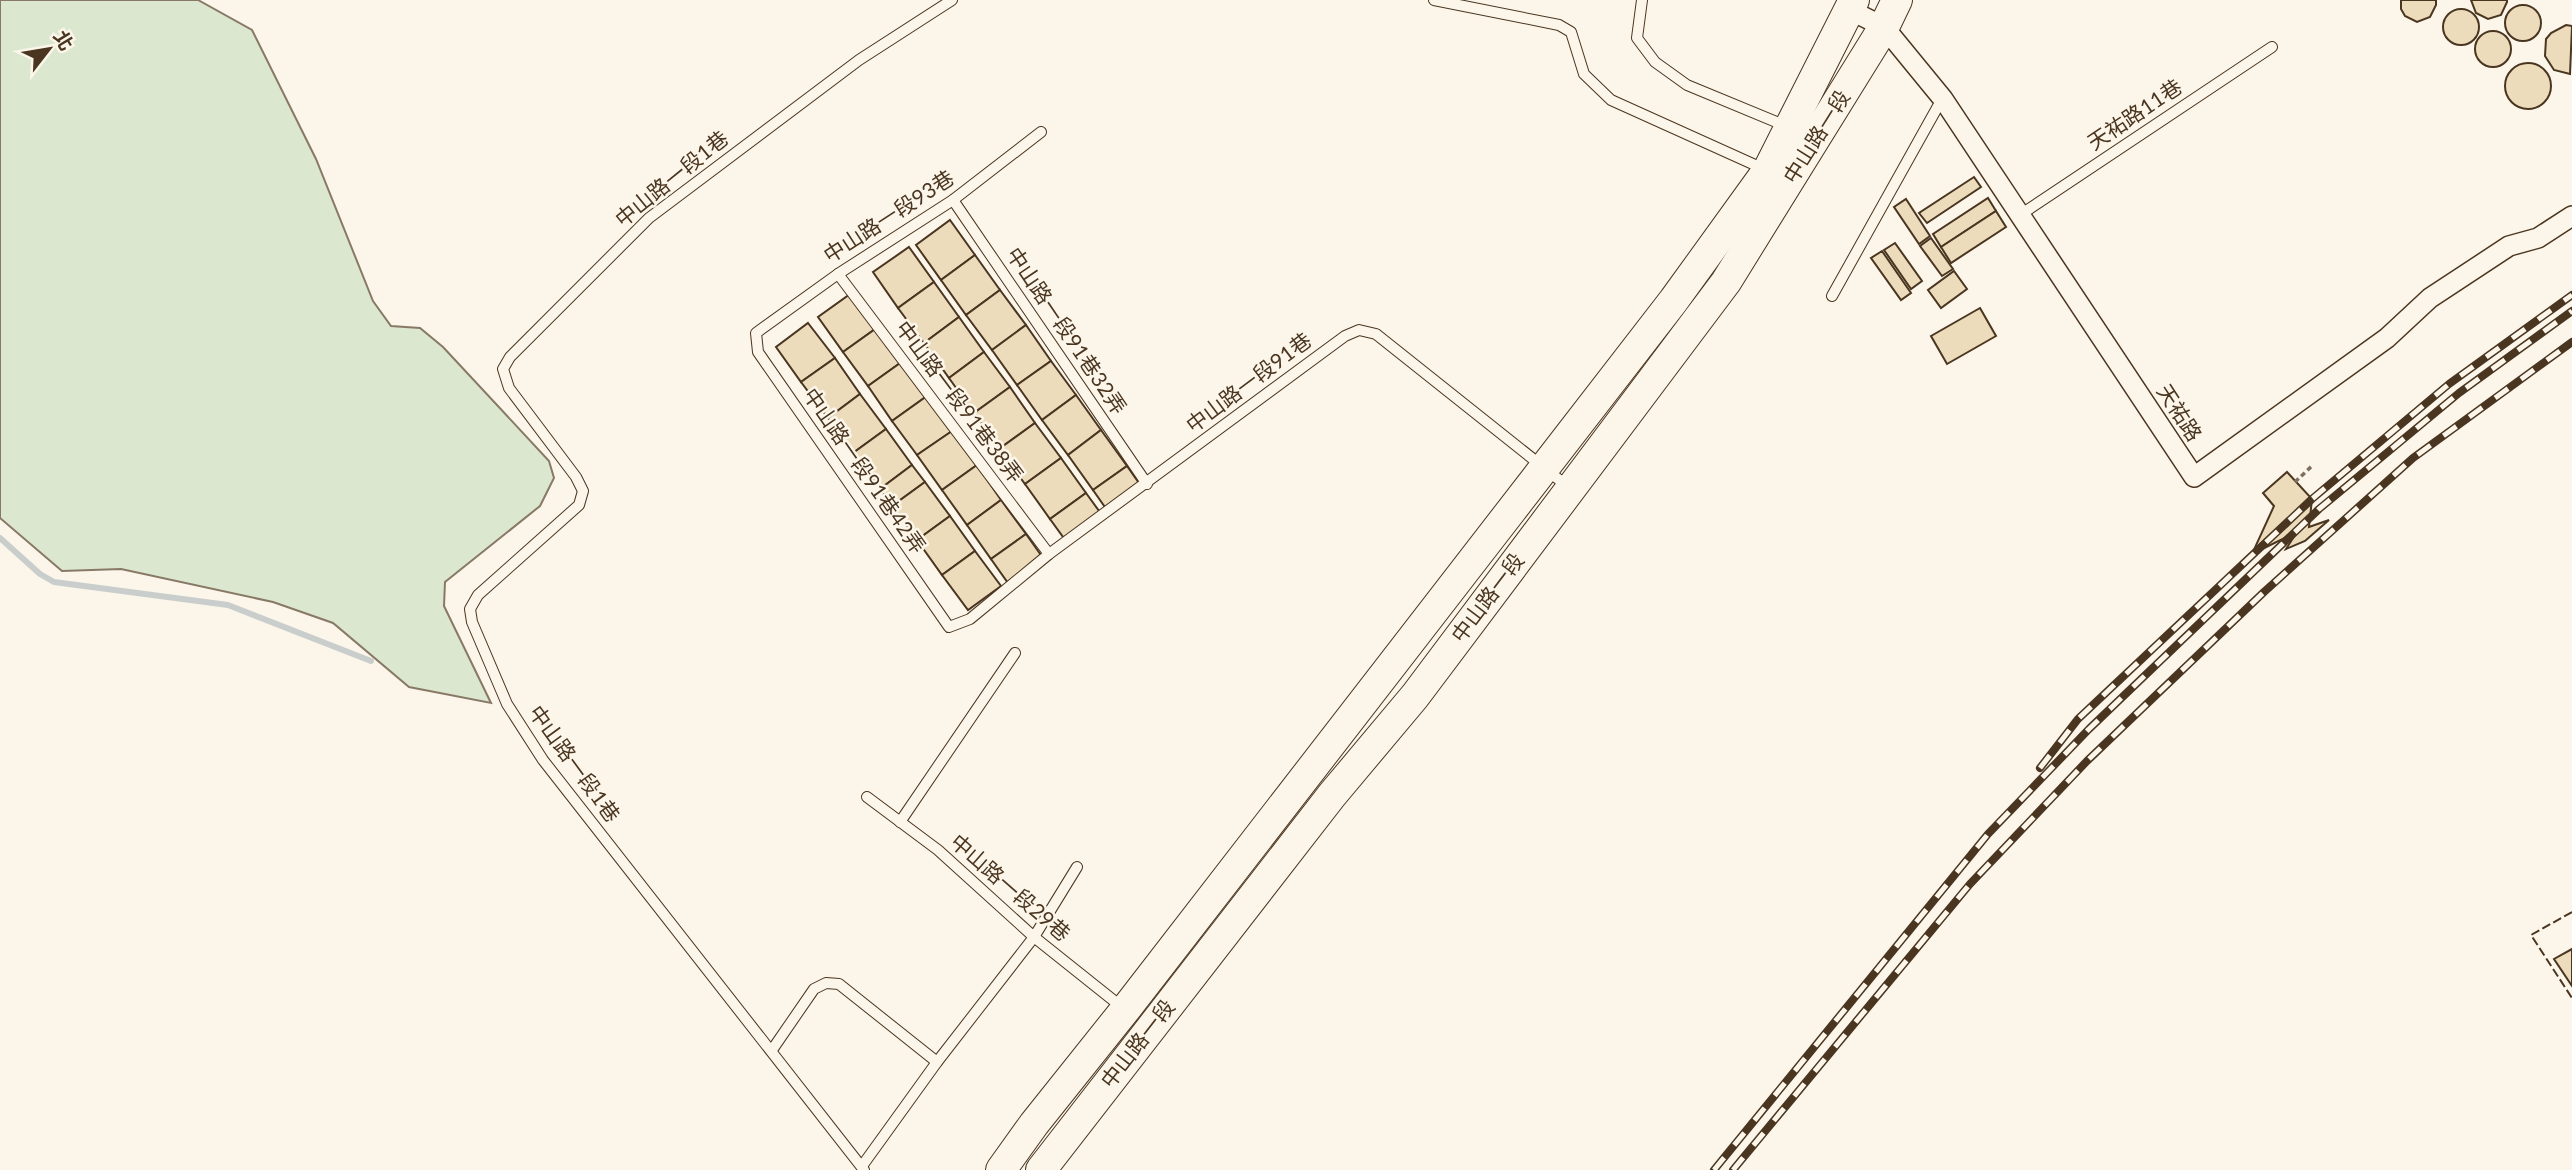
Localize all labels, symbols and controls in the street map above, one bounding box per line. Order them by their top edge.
north arrow [14,14,84,84]
text: 北 [49,26,79,54]
street label: 天祐路11巷 [2082,73,2186,154]
street label: 中山路一段 [1777,85,1854,187]
street label: 中山路一段1巷 [609,125,733,231]
street label: 中山路一段93巷 [818,164,958,267]
street label: 中山路一段91巷32弄 [1002,242,1132,418]
street label: 中山路一段91巷38弄 [891,315,1029,487]
street label: 中山路一段91巷 [1181,327,1316,437]
street label: 天祐路 [2153,379,2208,445]
street label: 中山路一段91巷42弄 [799,383,932,557]
street label: 中山路一段 [1445,548,1528,647]
street label: 中山路一段1巷 [524,700,626,826]
street label: 中山路一段29巷 [946,828,1076,946]
street label: 中山路一段 [1095,994,1179,1092]

